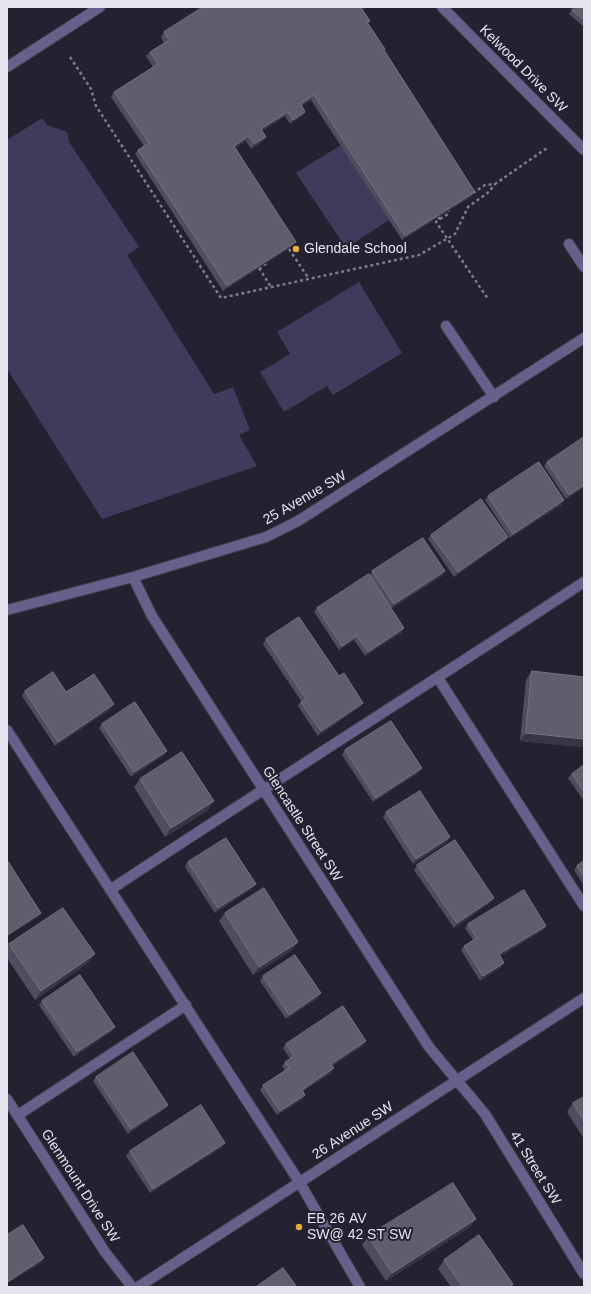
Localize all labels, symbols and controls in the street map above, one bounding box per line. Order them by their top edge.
street label: Kelwood Drive SW [476,22,570,116]
place label: Glendale School [304,241,407,257]
marker: Glendale School [291,244,301,254]
street label: 25 Avenue SW [260,467,350,529]
street label: Glencastle Street SW [259,763,345,885]
street label: 26 Avenue SW [309,1099,397,1163]
street label: Glenmount Drive SW [37,1126,123,1246]
street label: 41 Street SW [506,1128,564,1208]
place label: EB 26 AV SW@ 42 ST SW [307,1211,411,1244]
marker: EB 26 AV SW@ 42 ST SW [294,1222,304,1232]

